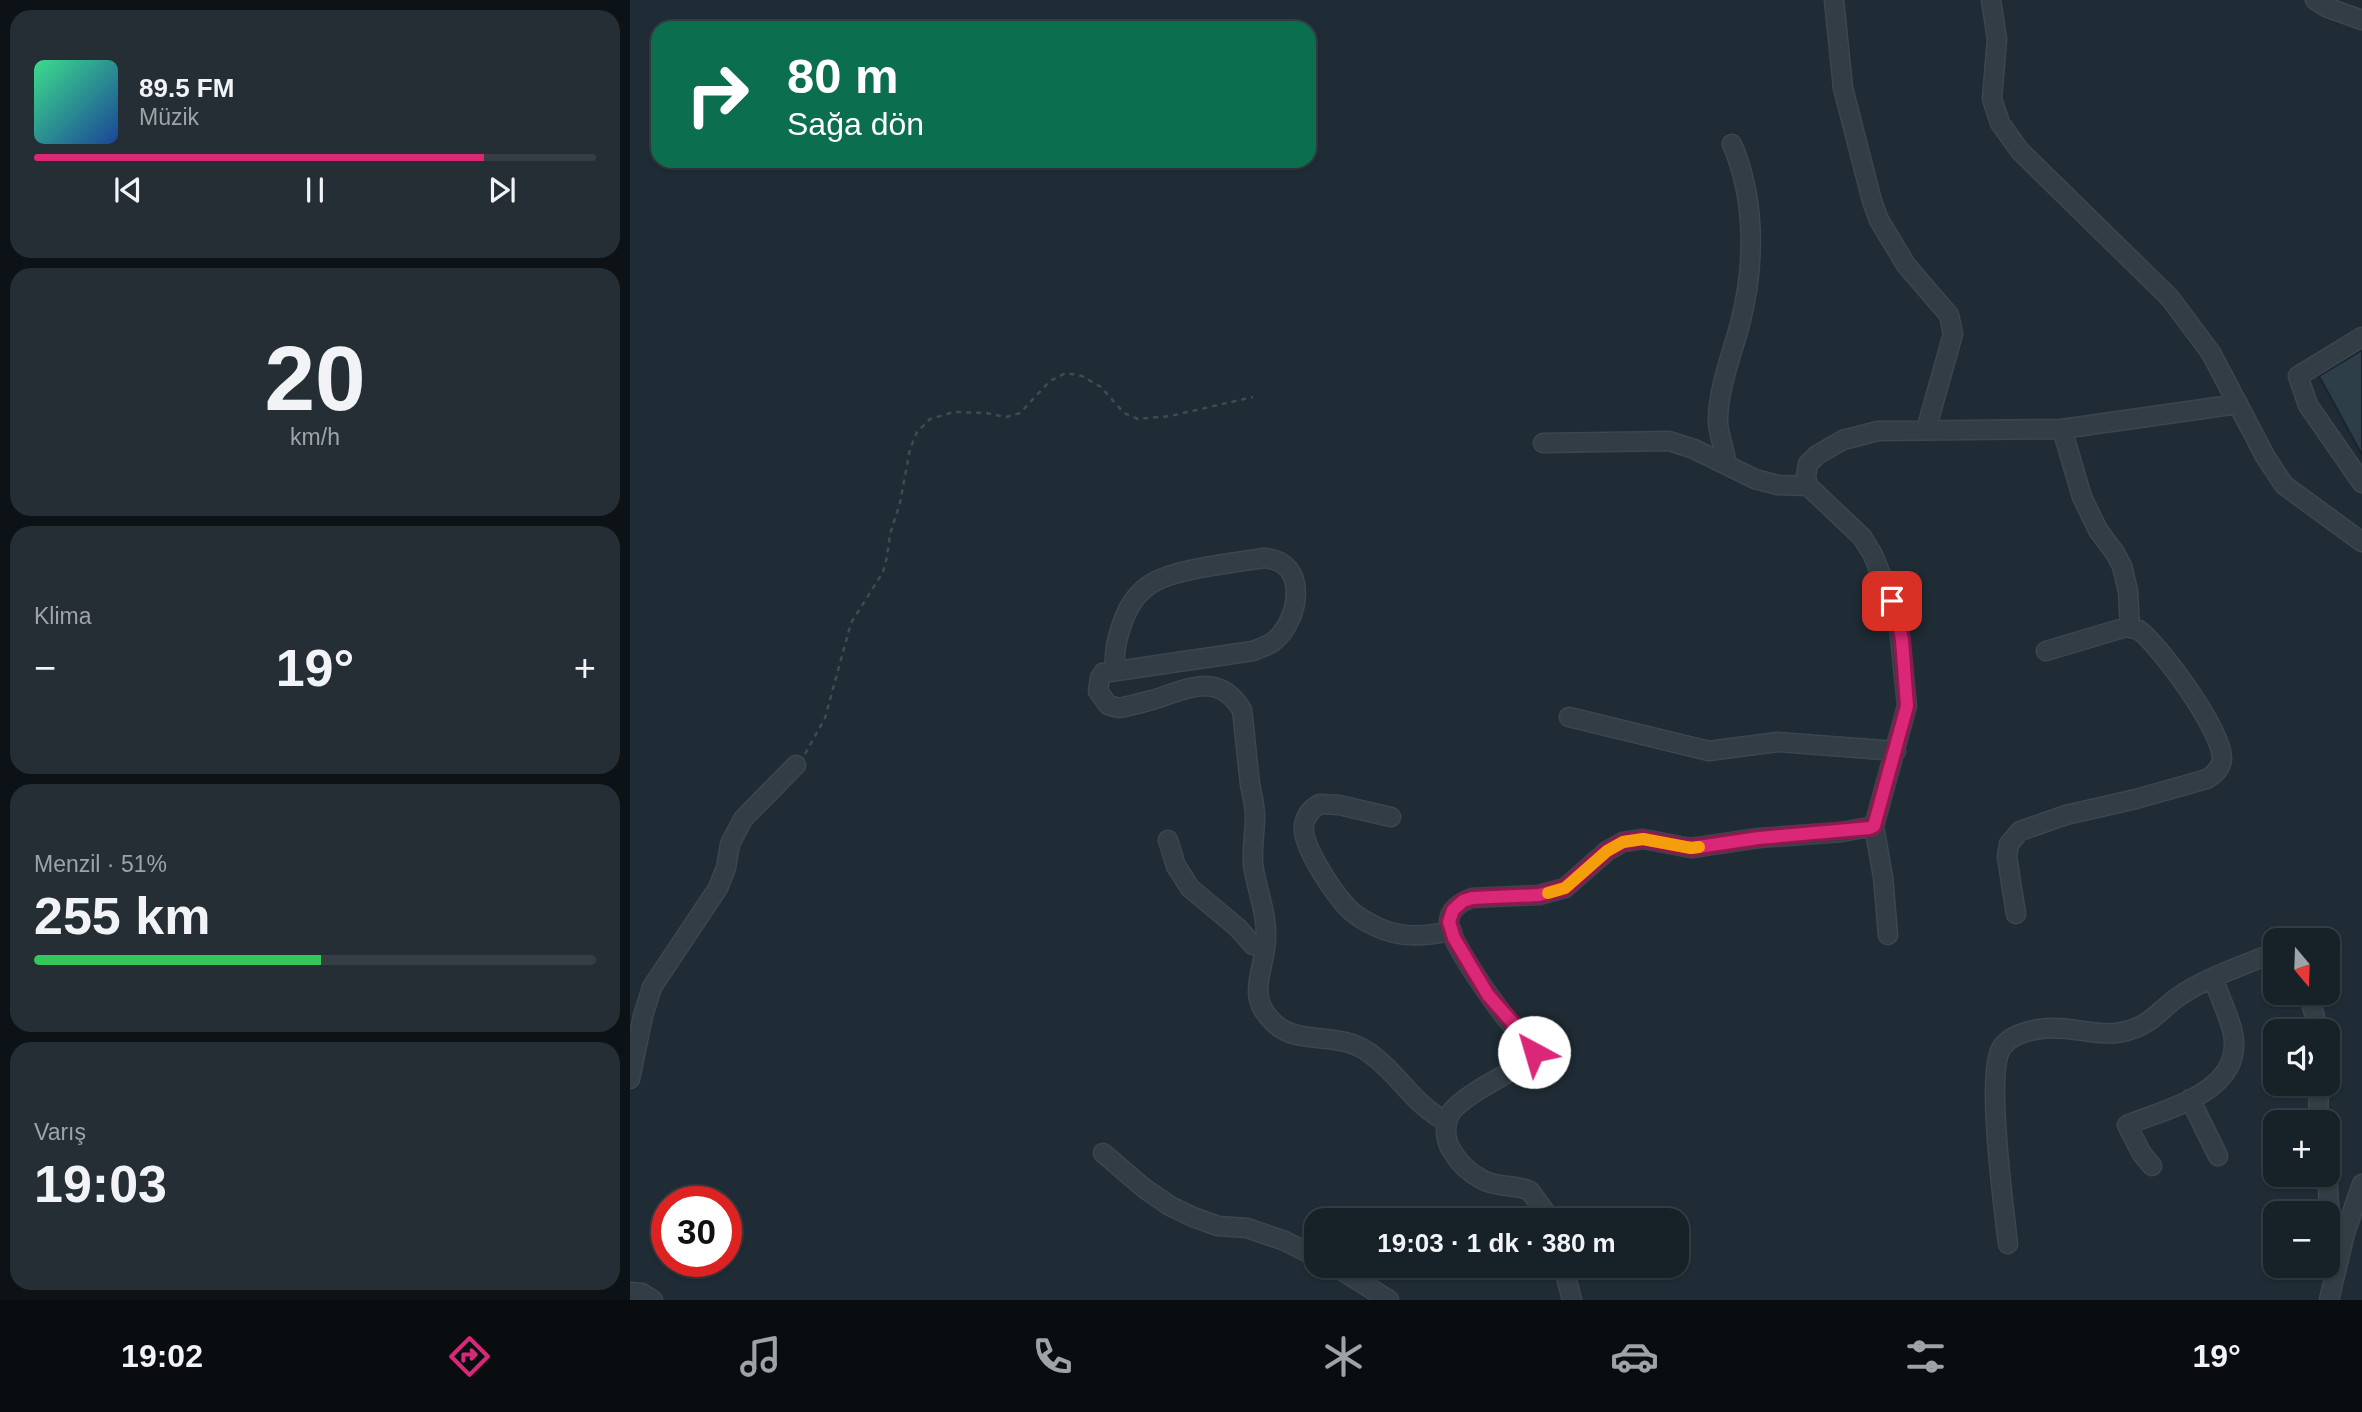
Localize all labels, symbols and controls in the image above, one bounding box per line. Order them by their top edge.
icon: right [672,49,763,140]
text: 80 m [787,49,899,103]
text: 89.5 FM [139,73,234,103]
text: Müzik [139,104,199,130]
text: Sağa dön [787,106,924,142]
icon: previous [109,171,147,209]
icon: pause [296,171,334,209]
icon: next [483,171,521,209]
text: 20 [264,328,366,429]
text: km/h [290,424,340,450]
pin [1862,571,1922,631]
icon: arrive [1873,582,1911,620]
text: Klima [34,603,92,629]
text: 19° [276,639,354,697]
text: − [34,647,56,689]
text: + [574,647,596,689]
text: Menzil · 51% [34,851,167,877]
text: 255 km [34,887,210,945]
north arrow [2263,928,2340,1004]
map controls [2263,928,2340,1278]
position arrow [1497,1015,1571,1089]
button: sound [2263,1019,2340,1096]
button: + [2263,1110,2340,1187]
text: Varış [34,1119,86,1145]
text: 19:03 [34,1155,167,1213]
speed limit sign: 30 [651,1186,742,1277]
button: − [2263,1201,2340,1278]
text: 19:03 · 1 dk · 380 m [1377,1228,1616,1258]
icon: directions [445,1332,494,1381]
icon: music [736,1332,785,1381]
icon: phone [1028,1332,1077,1381]
icon: climate [1319,1332,1368,1381]
icon: car [1610,1332,1659,1381]
icon: filters [1901,1332,1950,1381]
text: 19:02 [121,1338,203,1374]
text: 19° [2192,1338,2241,1374]

